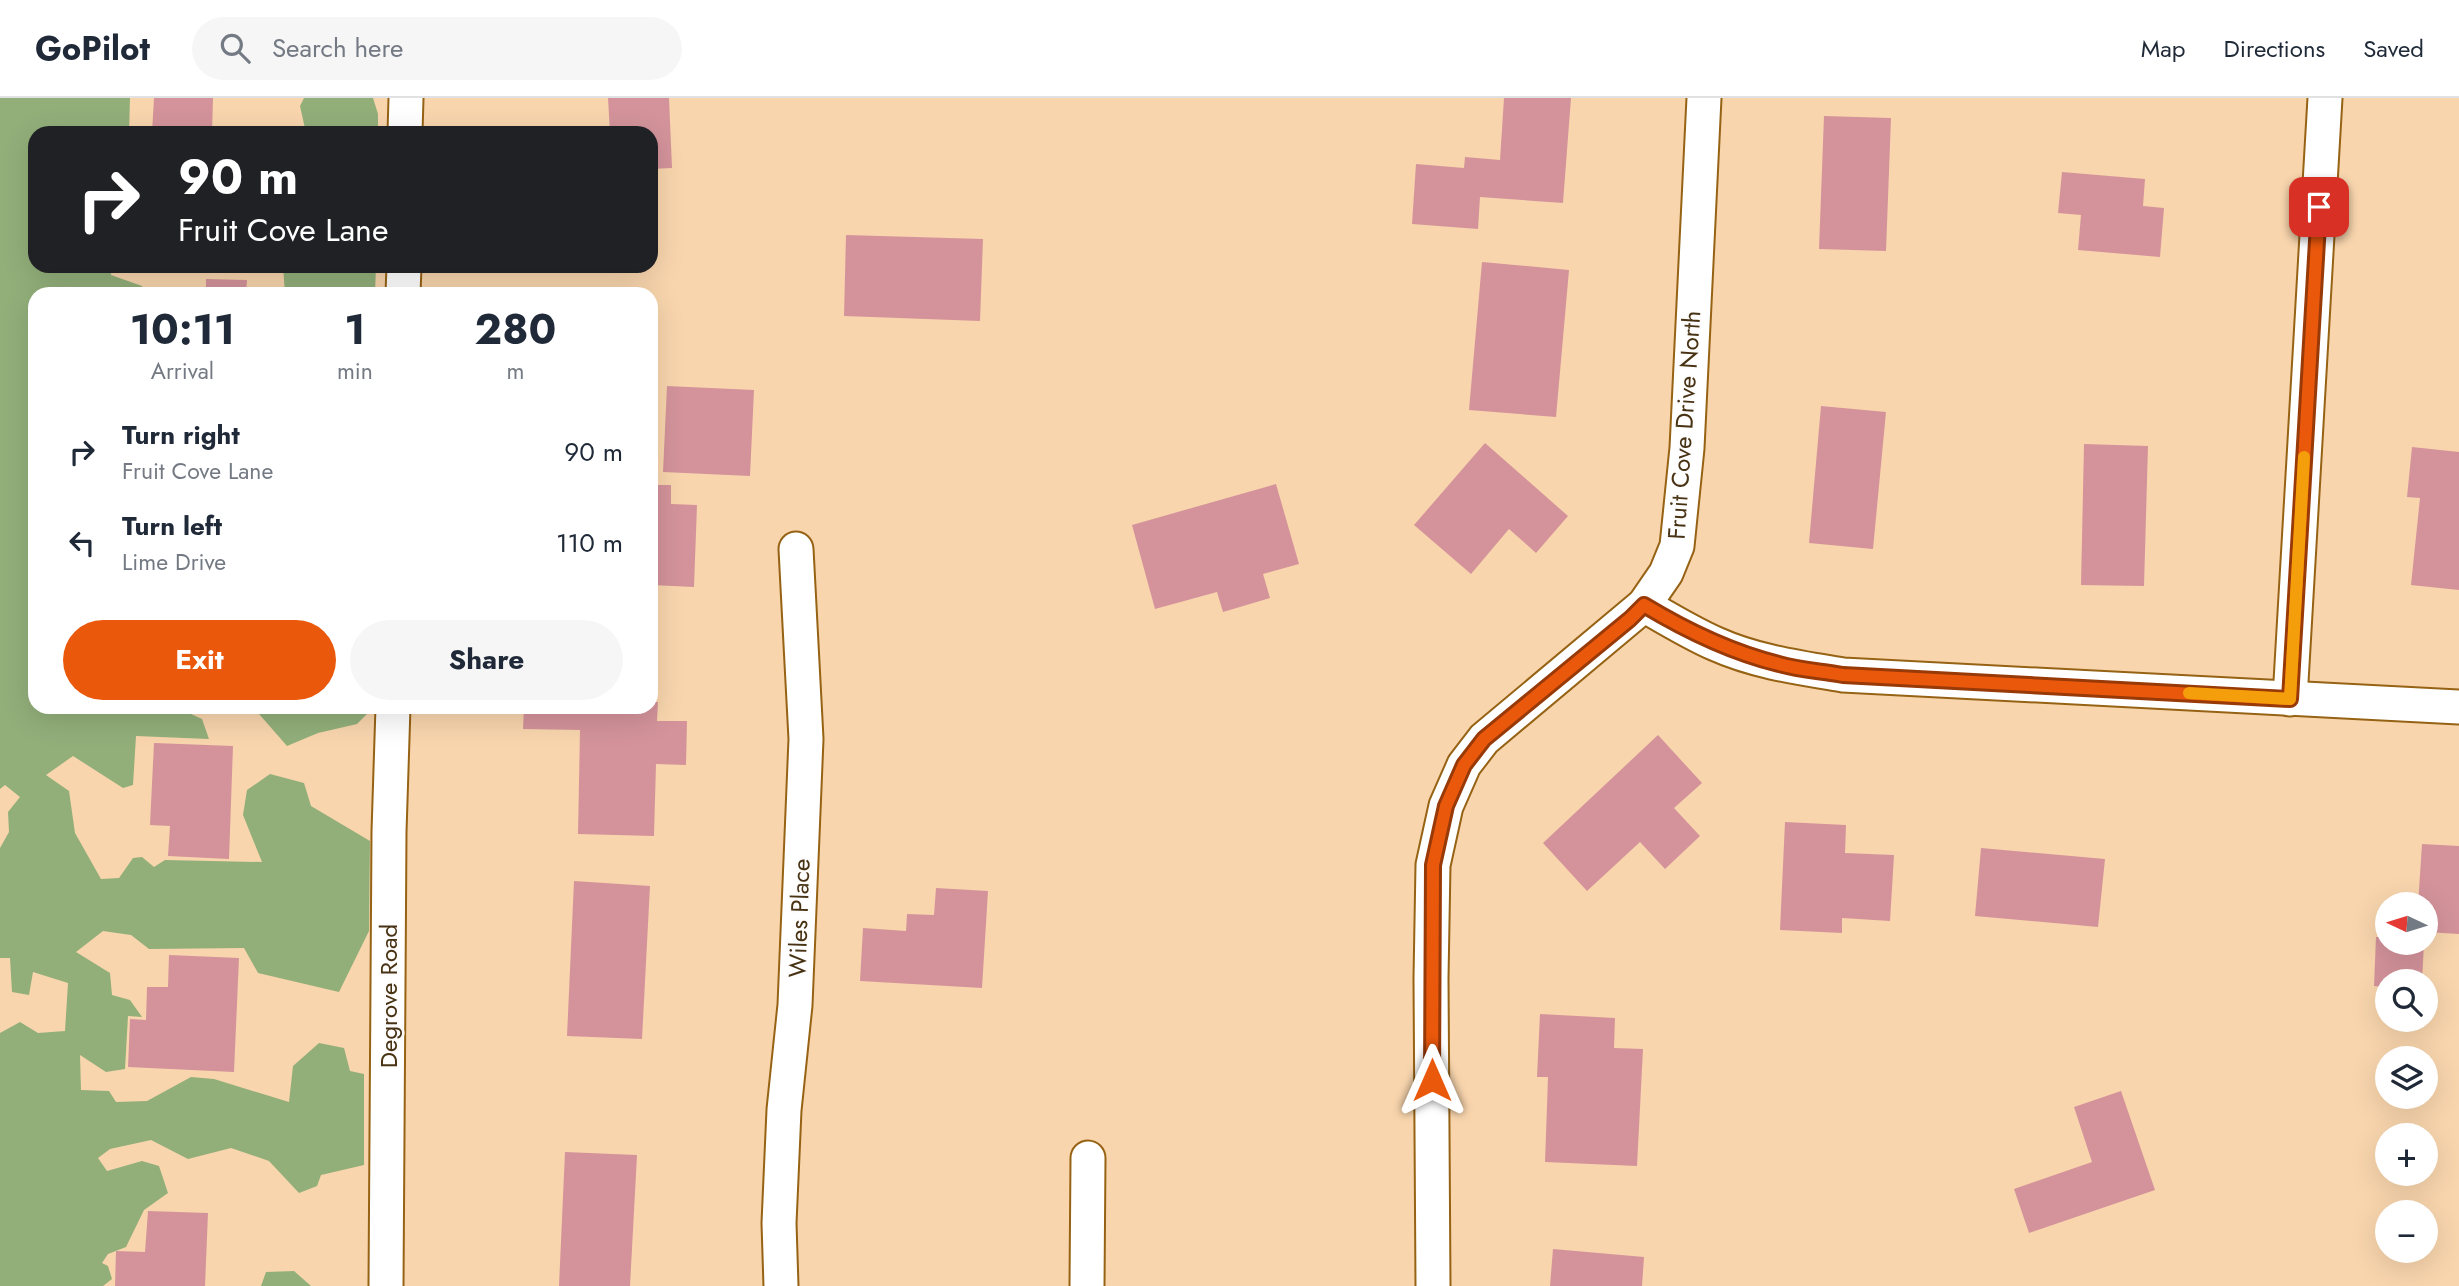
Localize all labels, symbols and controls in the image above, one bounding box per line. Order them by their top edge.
search box [192,17,682,80]
text: GoPilot [35,25,150,72]
icon: search [216,29,254,67]
text: Search here [272,29,403,67]
text: Map [2141,31,2186,66]
text: Directions [2224,31,2325,66]
text: Saved [2363,31,2424,66]
text: 90 m [178,142,298,212]
icon: right [63,154,154,245]
pin [2289,177,2349,237]
icon: arrive [2300,188,2338,226]
text: Fruit Cove Lane [178,207,388,253]
text: 10:11 [130,299,235,360]
text: 1 [344,299,366,360]
text: 280 [475,299,556,360]
street label: Fruit Cove Drive North [1659,309,1709,541]
text: Arrival [151,354,214,388]
text: min [337,354,373,388]
text: m [506,354,524,388]
text: Turn right [122,416,240,454]
icon: right [63,433,101,471]
text: 90 m [564,433,623,471]
text: Fruit Cove Lane [122,454,273,488]
text: Turn left [122,507,222,545]
icon: left [63,524,101,562]
text: 110 m [556,524,623,562]
text: Lime Drive [122,545,226,579]
button: Exit [63,620,336,700]
button: Share [350,620,623,700]
street label: Wiles Place [779,858,819,978]
north arrow [2375,892,2438,956]
map controls [2375,892,2438,1263]
street label: Degrove Road [371,924,406,1068]
button: search [2375,969,2438,1032]
position arrow [1395,1043,1469,1117]
button: layers [2375,1046,2438,1109]
button: + [2375,1123,2438,1186]
button: − [2375,1200,2438,1263]

